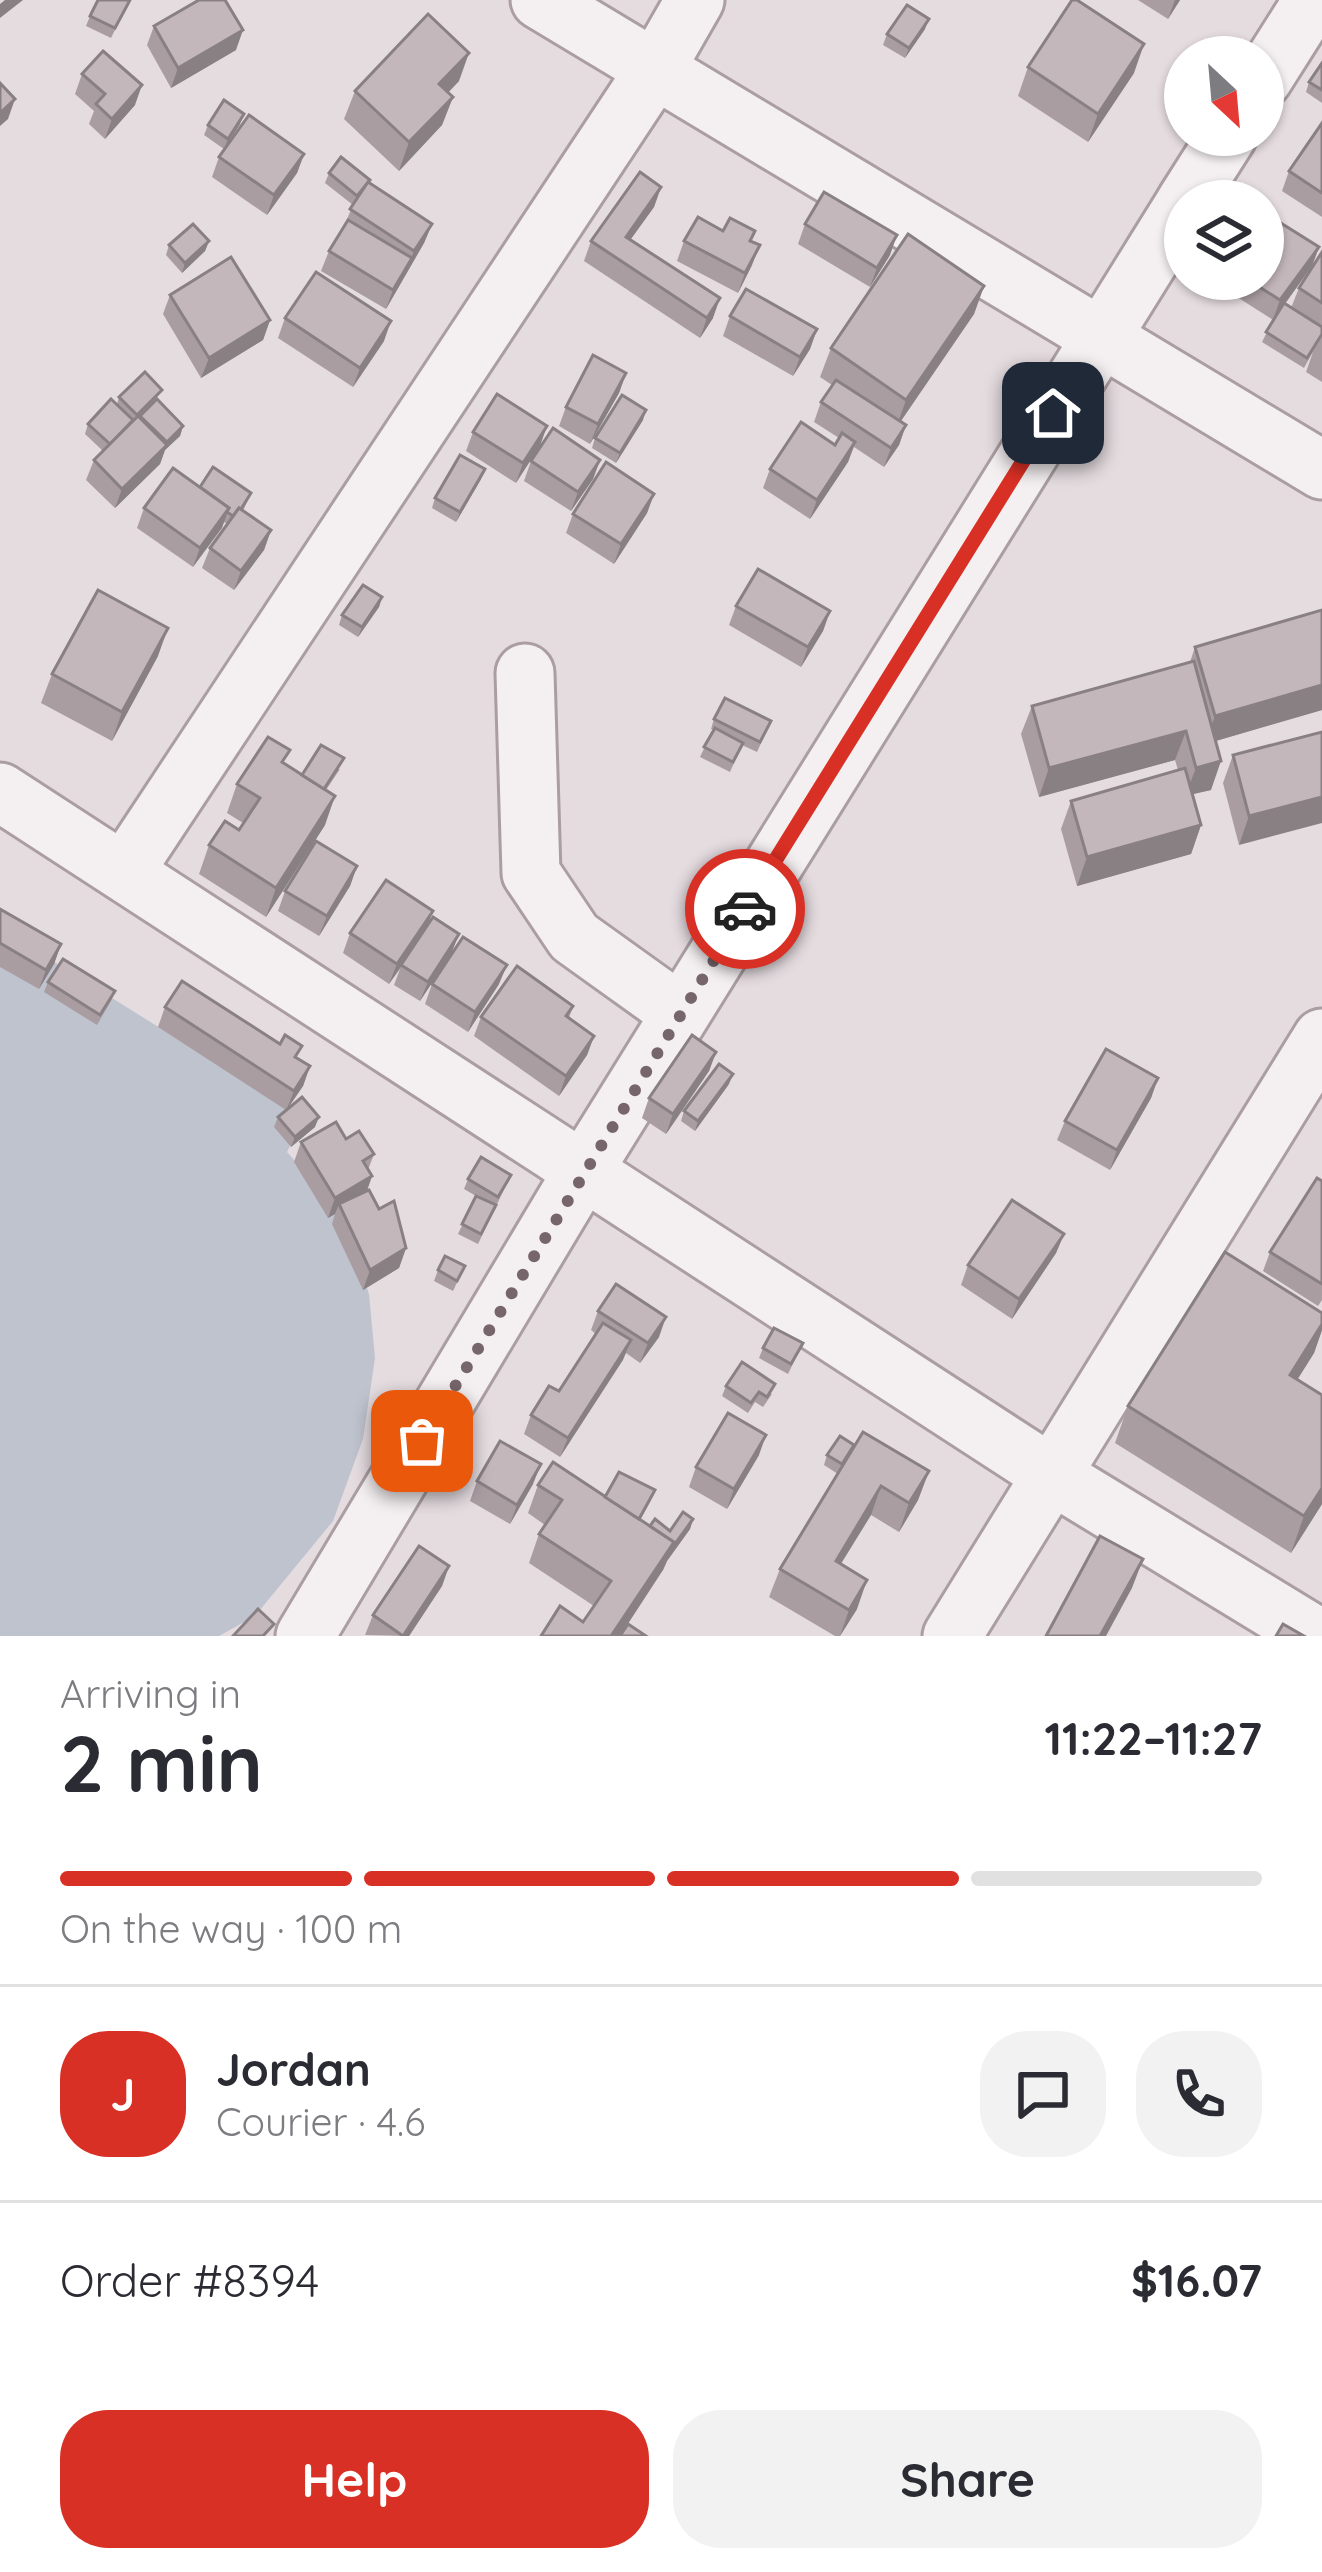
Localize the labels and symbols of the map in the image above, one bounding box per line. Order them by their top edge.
north arrow [1164,36,1284,156]
pin [1002,362,1104,464]
courier [685,849,805,969]
pin [371,1390,473,1492]

